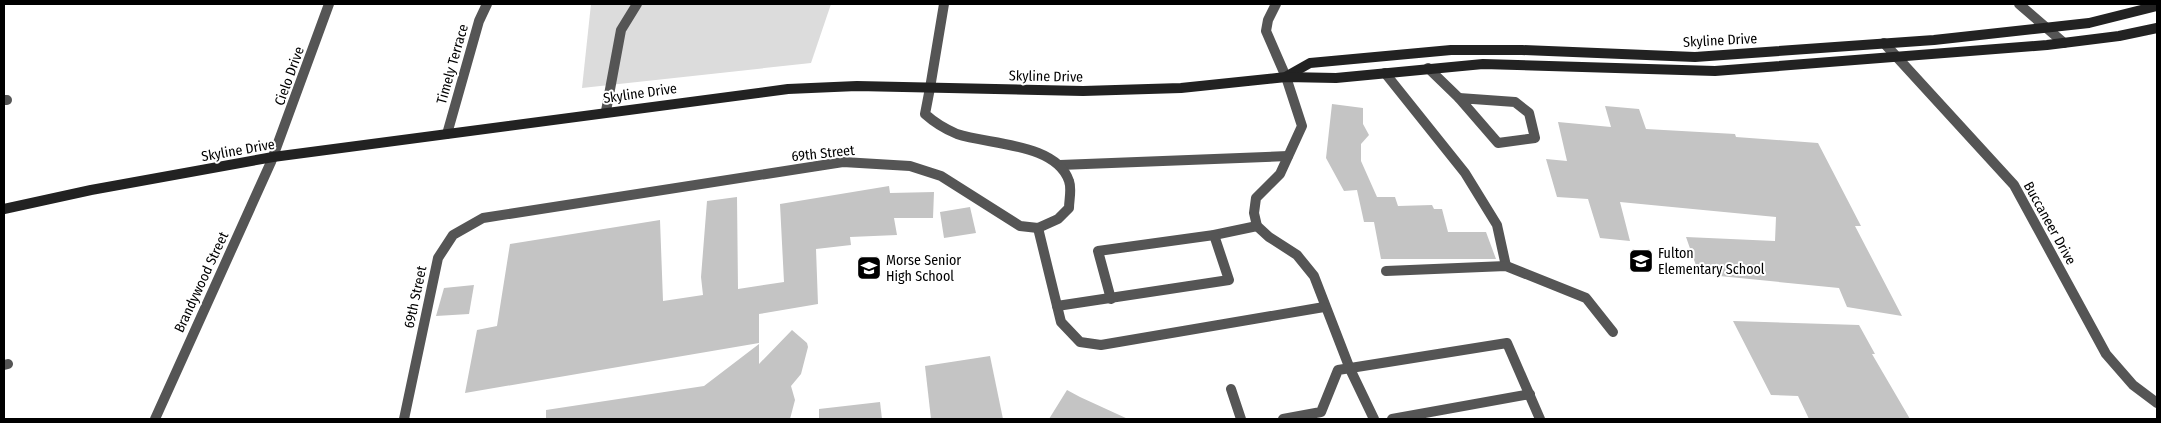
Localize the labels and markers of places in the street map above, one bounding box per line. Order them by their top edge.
place label: Fulton Elementary School [1658,245,1765,278]
school or university icon: Fulton Elementary School [1628,248,1654,274]
place label: Morse Senior High School [886,252,961,285]
school or university icon: Morse Senior High School [856,255,882,281]

